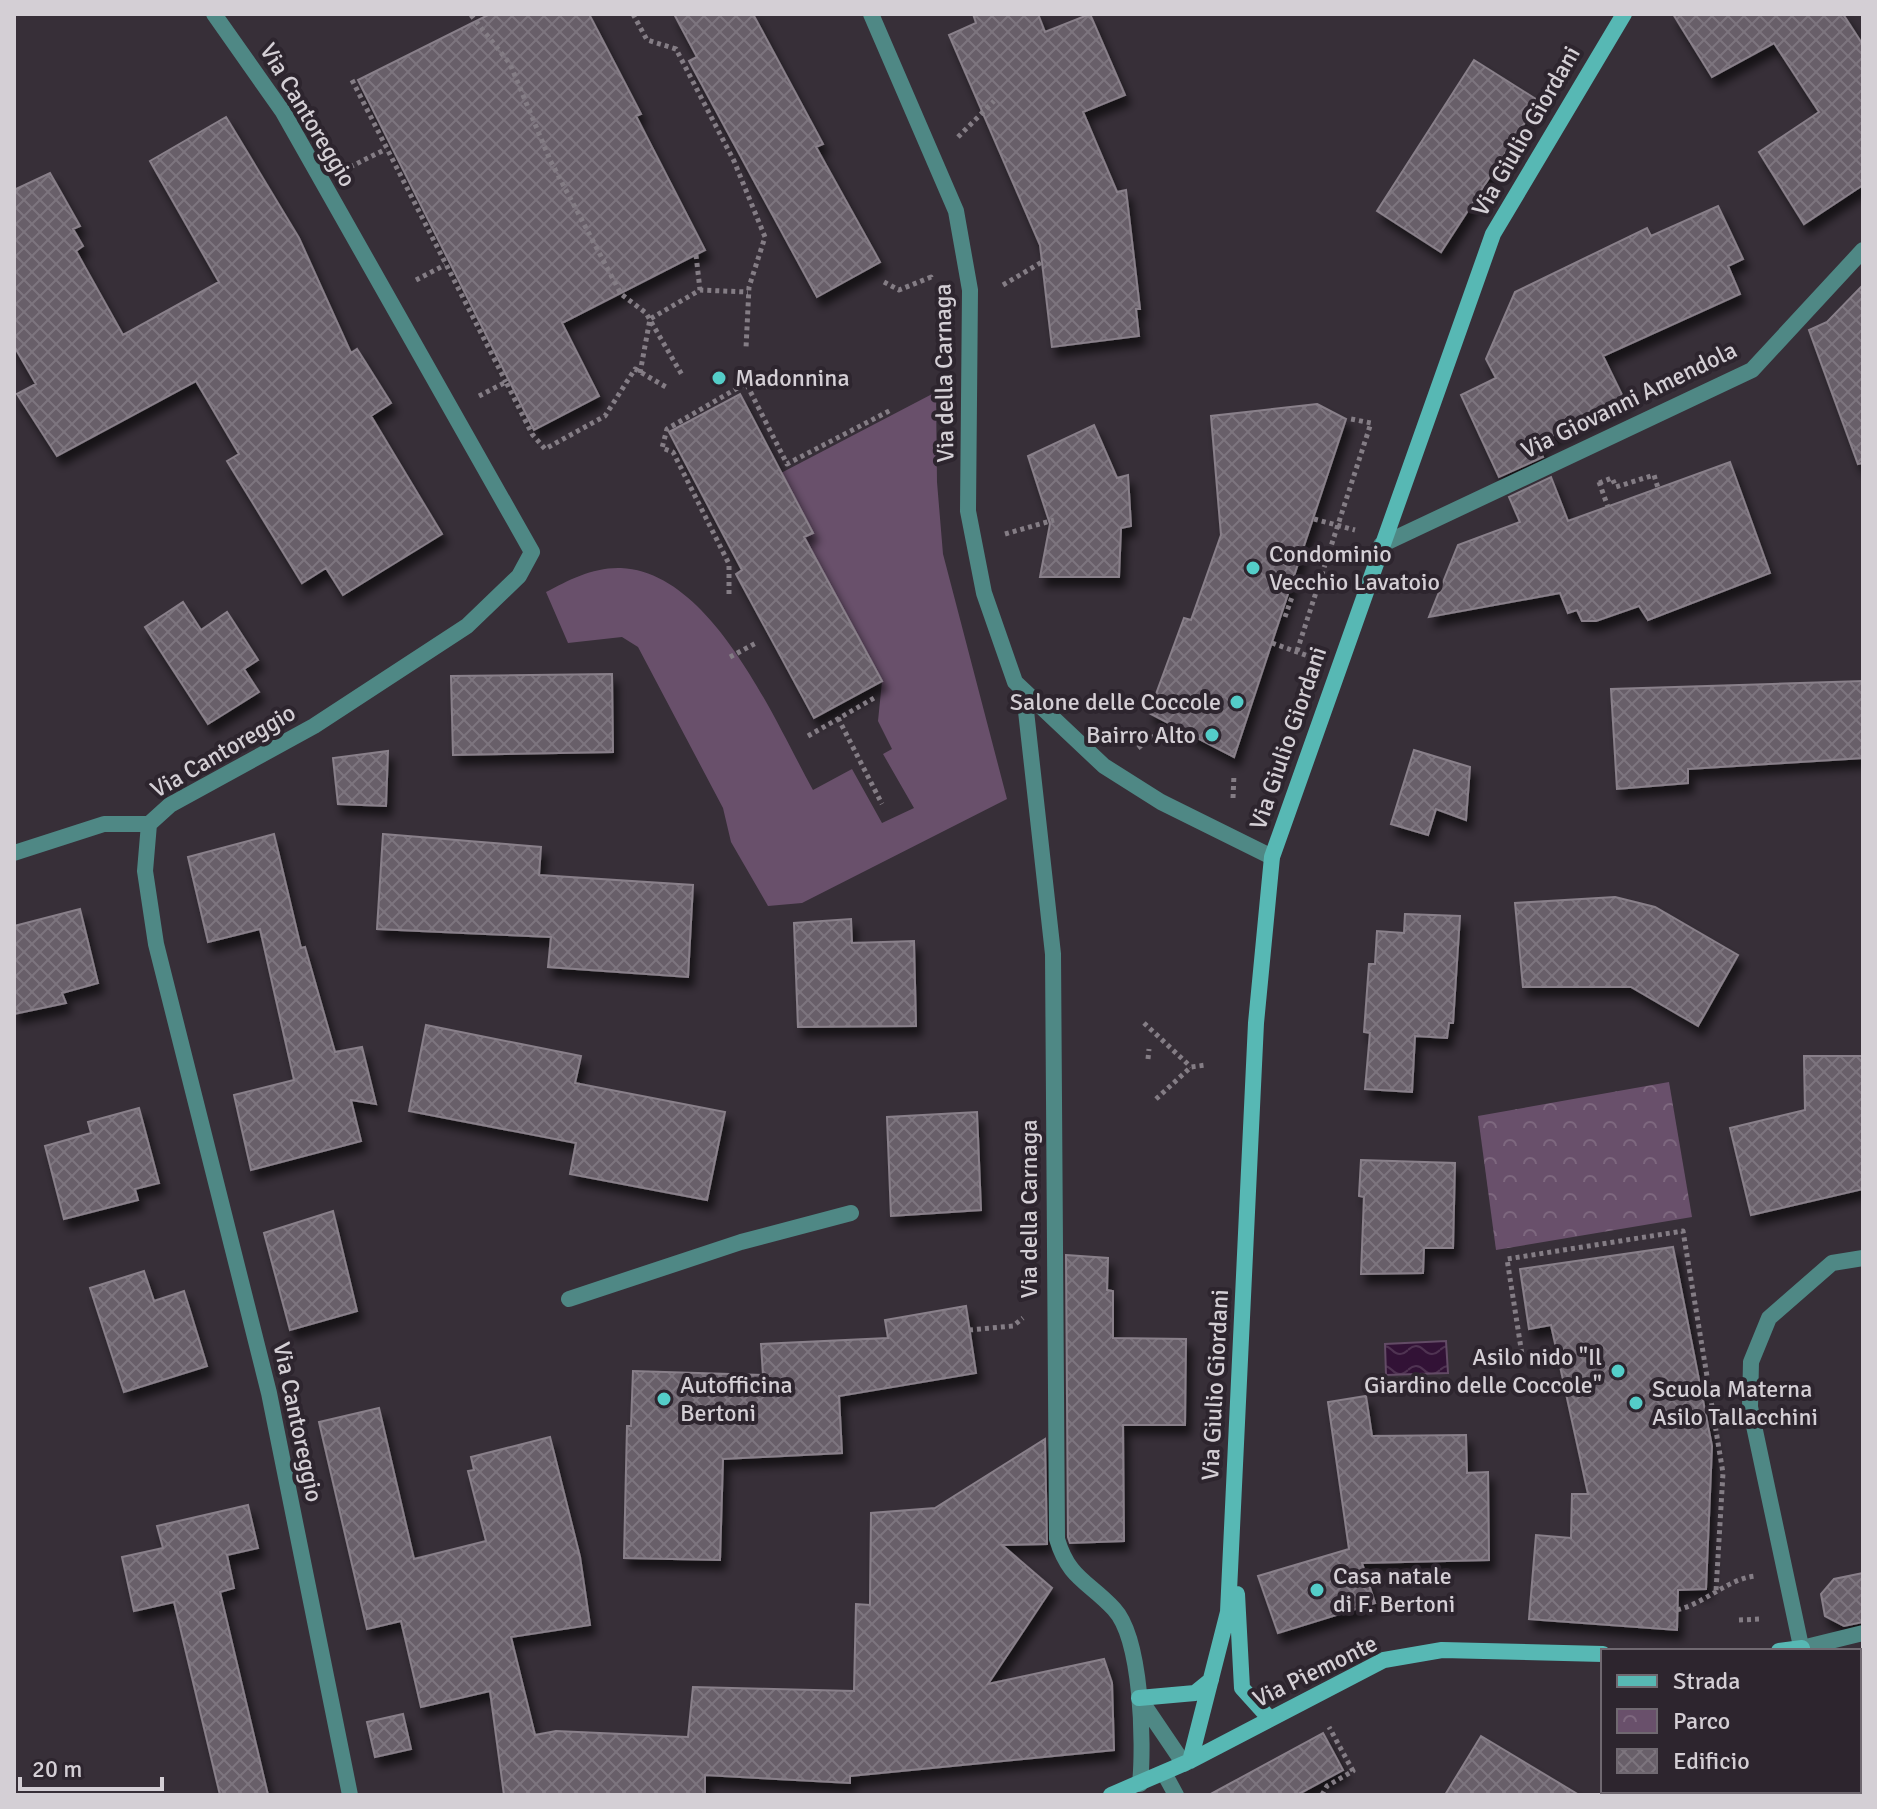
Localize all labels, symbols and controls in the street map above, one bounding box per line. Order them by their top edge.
street label: Via Cantoreggio [253,38,363,192]
street label: Via Giulio Giordani [1465,41,1587,221]
street label: Via della Carnaga [927,283,961,463]
street label: Via Giovanni Amendola [1516,335,1742,465]
place label: Madonnina [735,363,850,393]
marker: Madonnina [710,369,728,387]
place label: Condominio Vecchio Lavatoio [1269,539,1440,597]
marker: Condominio Vecchio Lavatoio [1244,559,1262,577]
street label: Via Giulio Giordani [1243,643,1333,833]
place label: Salone delle Coccole [1010,687,1221,717]
marker: Salone delle Coccole [1228,693,1246,711]
street label: Via Cantoreggio [145,697,301,805]
place label: Bairro Alto [1086,720,1196,750]
marker: Bairro Alto [1203,726,1221,744]
street label: Via della Carnaga [1014,1119,1044,1299]
street label: Via Giulio Giordani [1195,1289,1235,1481]
street label: Via Cantoreggio [266,1339,330,1505]
place label: Asilo nido "Il Giardino delle Coccole" [1364,1342,1602,1400]
marker: Asilo nido "Il Giardino delle Coccole" [1609,1362,1627,1380]
place label: Autofficina Bertoni [680,1370,793,1428]
place label: Scuola Materna Asilo Tallacchini [1652,1374,1818,1432]
marker: Autofficina Bertoni [655,1390,673,1408]
marker: Scuola Materna Asilo Tallacchini [1627,1394,1645,1412]
place label: Casa natale di F. Bertoni [1333,1561,1455,1619]
marker: Casa natale di F. Bertoni [1308,1581,1326,1599]
street label: Via Piemonte [1248,1628,1382,1714]
legend [1601,1649,1861,1793]
text: Strada [1673,1666,1740,1696]
text: Parco [1673,1706,1730,1736]
scale bar [20,1741,162,1791]
text: Edificio [1673,1746,1750,1776]
text: 20 m [32,1754,82,1784]

